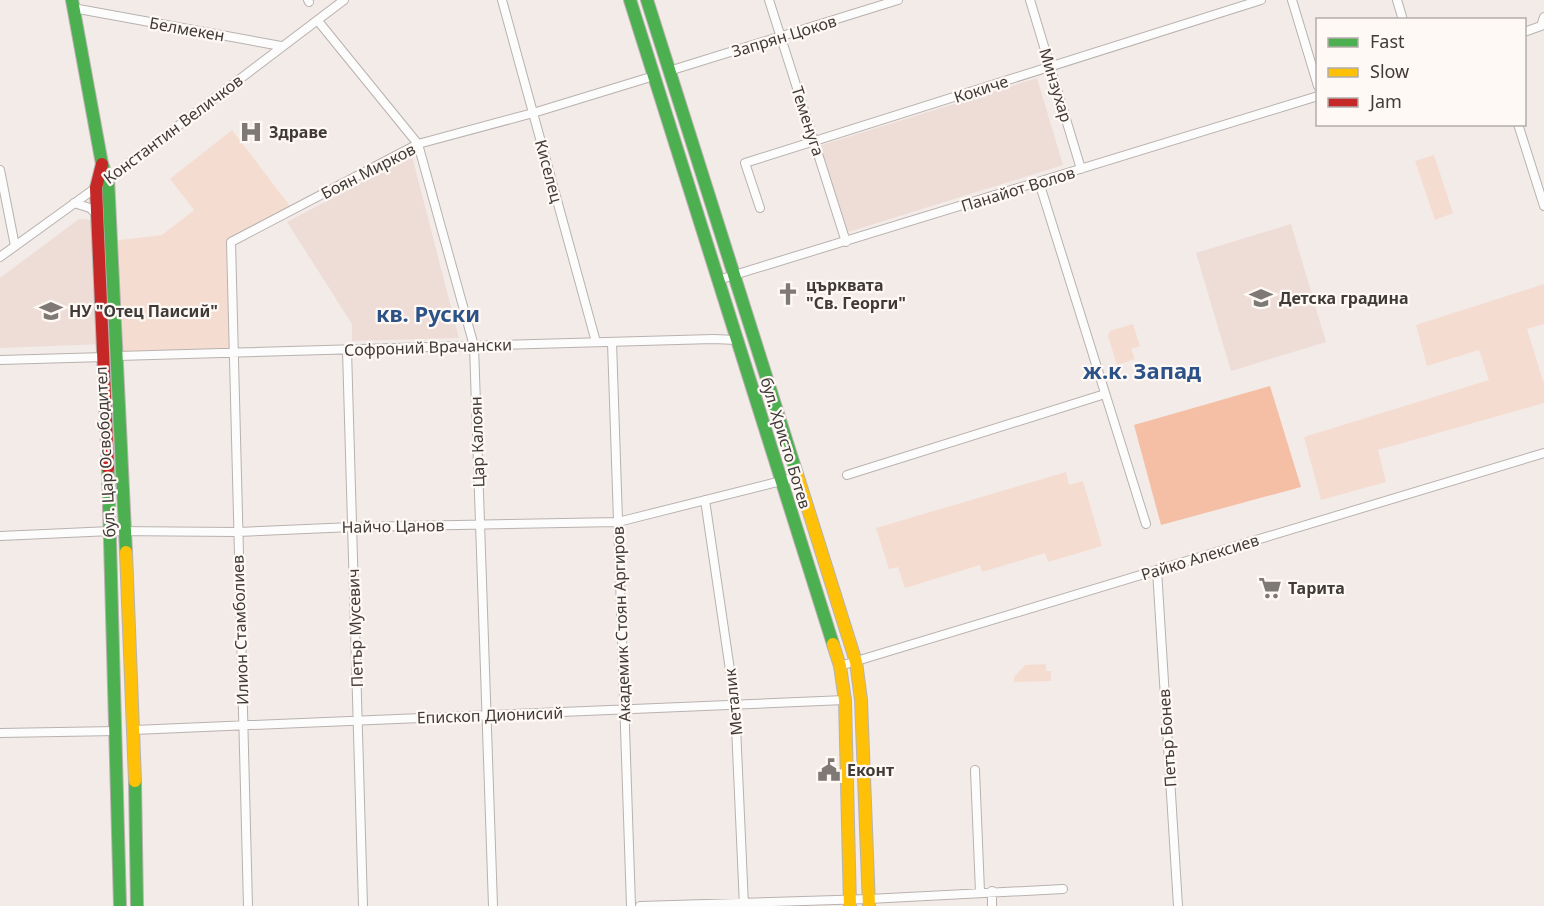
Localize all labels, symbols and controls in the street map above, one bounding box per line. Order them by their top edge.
street label: Запрян Цоков [729,10,839,62]
street label: Белмекен [148,12,226,46]
legend [1316,18,1526,126]
text: Fast [1370,29,1405,53]
street label: Минзухар [1034,45,1078,125]
text: Slow [1370,59,1409,83]
street label: Константин Величков [99,69,247,189]
street label: Кокиче [951,70,1011,108]
street label: Теменуга [786,83,830,159]
text: Jam [1368,89,1402,113]
hospital icon: Здраве [238,119,264,145]
place label: Здраве [269,121,327,143]
street label: Киселец [530,137,568,205]
street label: Боян Мирков [317,138,419,204]
street label: Панайот Волов [958,161,1078,217]
place label: църквата "Св. Георги" [806,274,906,314]
church icon: църквата "Св. Георги" [775,281,801,307]
school or university icon: Детска градина [1248,285,1274,311]
place label: Детска градина [1279,287,1408,309]
school or university icon: НУ "Отец Паисий" [38,298,64,324]
district label: кв. Руски [376,298,480,328]
place label: НУ "Отец Паисий" [69,300,218,322]
street label: Софроний Врачански [344,333,512,361]
district label: ж.к. Запад [1083,355,1201,385]
street label: бул. Цар Освободител [90,366,120,538]
street label: бул. Христо Ботев [756,375,816,511]
street label: Цар Калоян [464,396,490,488]
street label: Найчо Цанов [341,514,445,538]
street label: Академик Стоян Аргиров [607,526,635,722]
street label: Райко Алексиев [1138,529,1262,585]
street label: Илион Стамболиев [226,555,254,705]
street label: Петър Мусевич [342,568,368,688]
supermarket icon: Тарита [1257,575,1283,601]
place label: Тарита [1288,577,1345,599]
street label: Металик [718,667,747,737]
street label: Петър Бонев [1153,688,1181,788]
street label: Епископ Дионисий [416,701,564,729]
public building icon: Еконт [816,757,842,783]
place label: Еконт [847,759,894,781]

